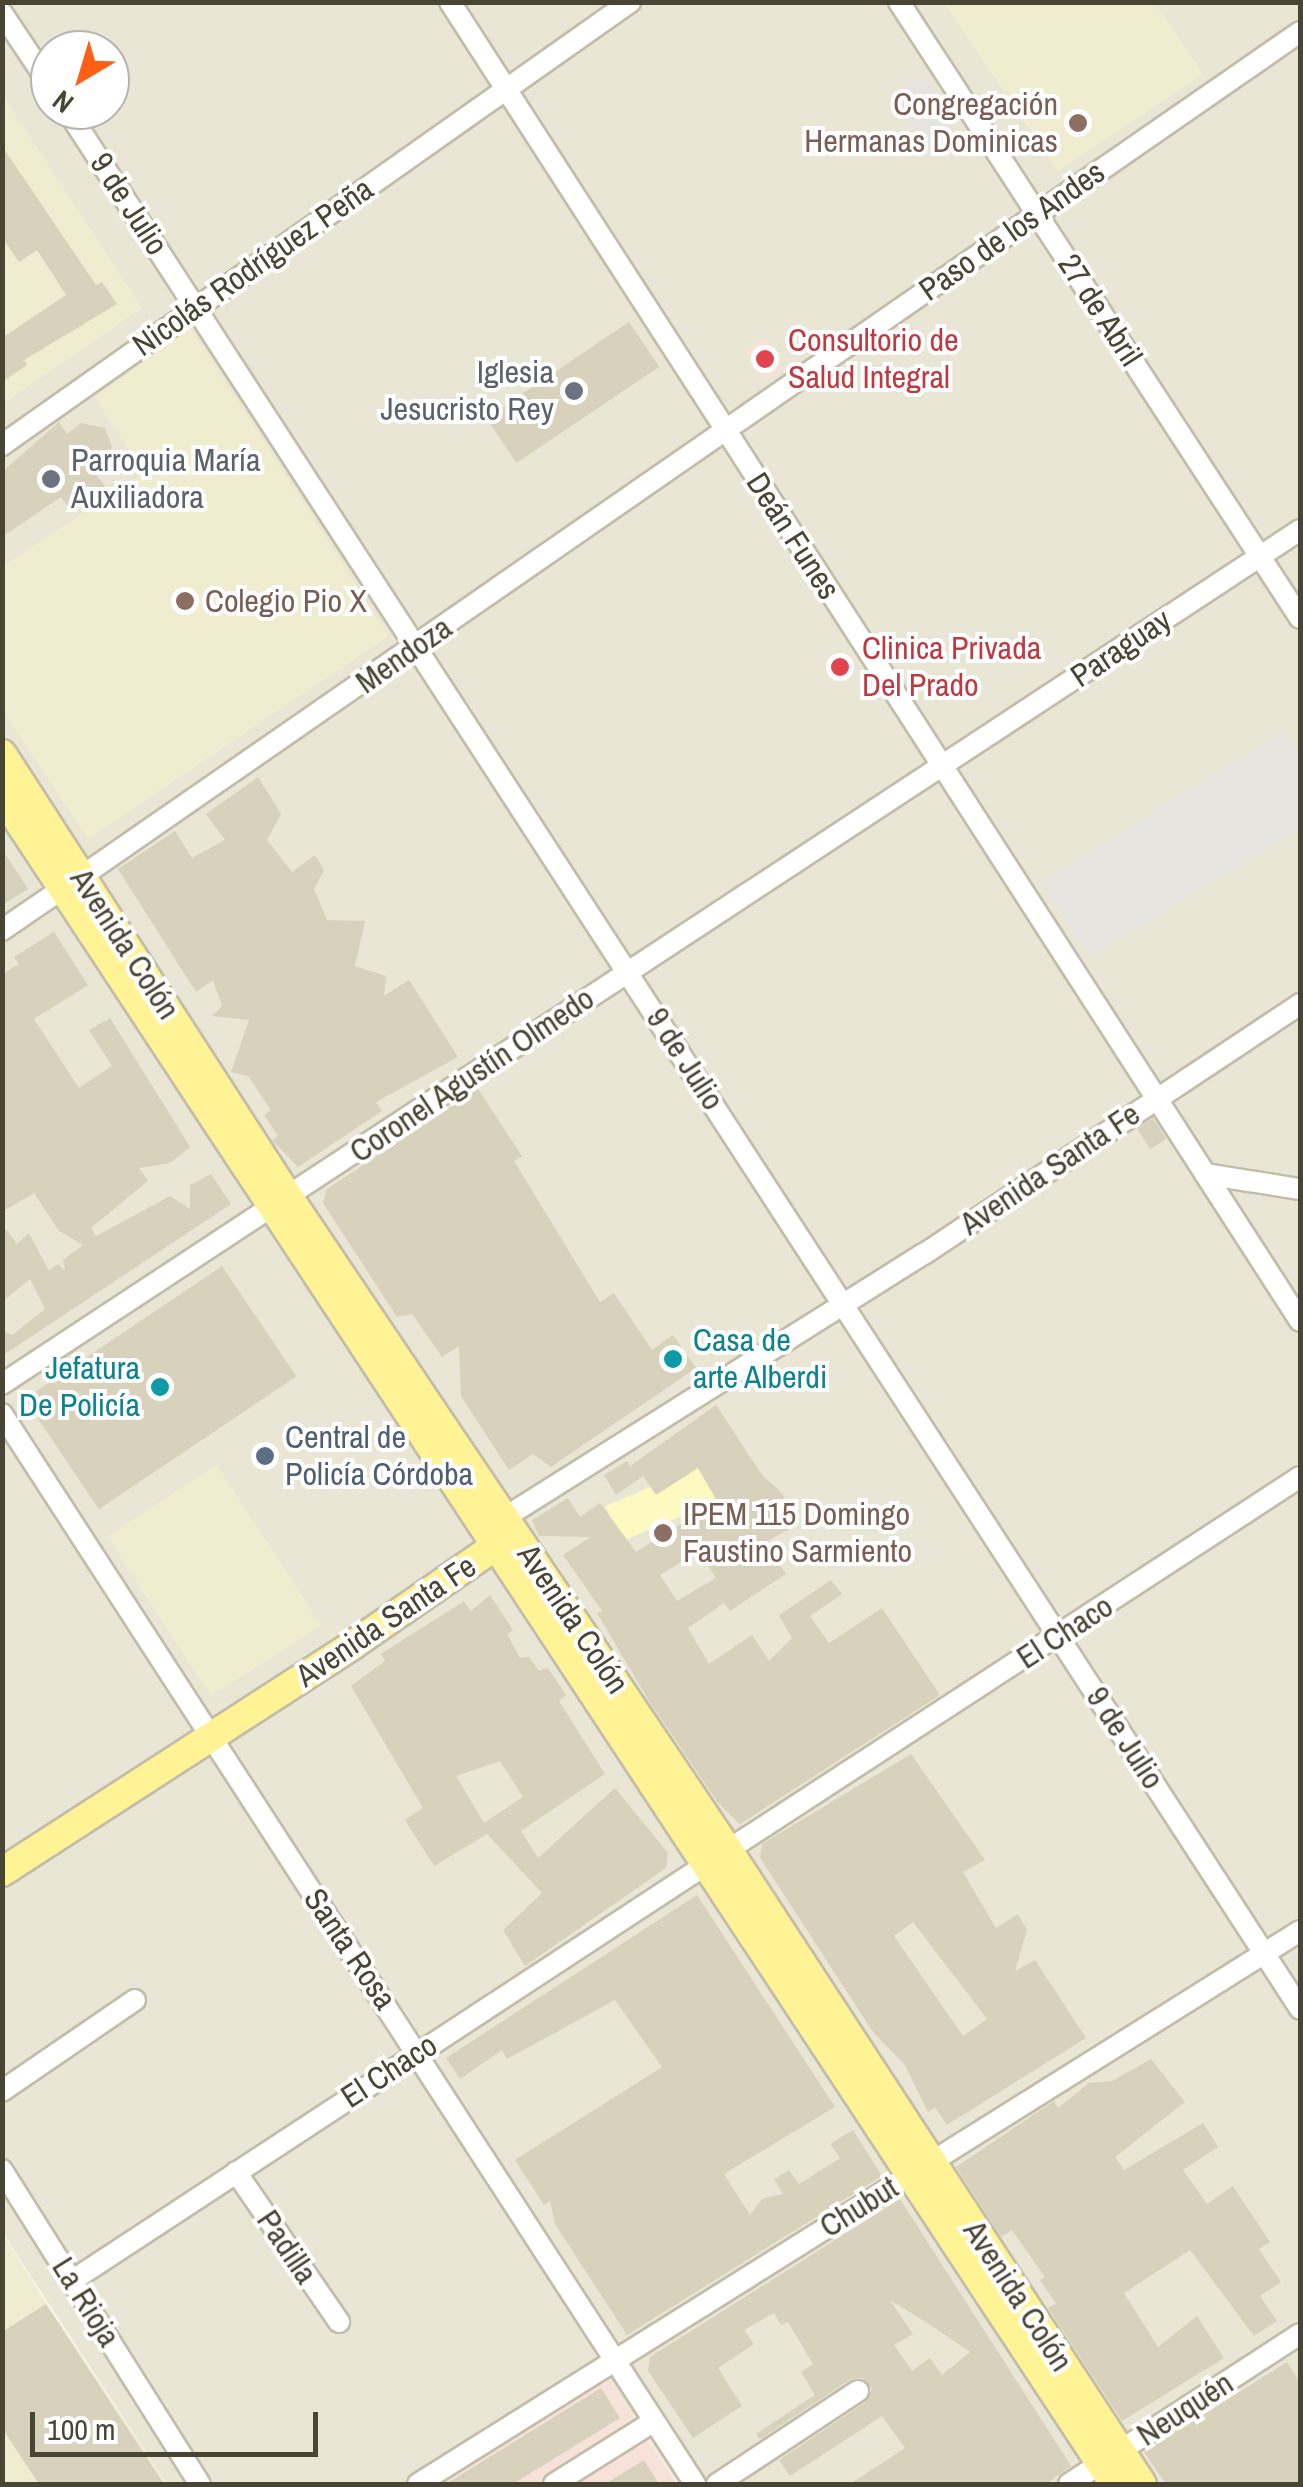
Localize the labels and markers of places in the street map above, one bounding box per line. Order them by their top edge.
place label: Congregación Hermanas Dominicas [804,86,1058,161]
marker: Congregación Hermanas Dominicas [1067,112,1089,134]
place label: Consultorio de Salud Integral [788,322,959,397]
marker: Consultorio de Salud Integral [752,346,778,372]
place label: Iglesia Jesucristo Rey [380,354,554,429]
marker: Iglesia Jesucristo Rey [563,380,585,402]
place label: Parroquia María Auxiliadora [71,442,261,517]
marker: Parroquia María Auxiliadora [40,468,62,490]
place label: Colegio Pio X [205,582,367,620]
marker: Colegio Pio X [174,590,196,612]
place label: Clinica Privada Del Prado [862,630,1041,705]
marker: Clinica Privada Del Prado [827,654,853,680]
place label: Casa de arte Alberdi [693,1322,829,1397]
marker: Casa de arte Alberdi [662,1348,684,1370]
place label: Jefatura De Policía [19,1350,140,1425]
marker: Jefatura De Policía [149,1376,171,1398]
place label: Central de Policía Córdoba [285,1419,473,1494]
marker: Central de Policía Córdoba [254,1445,276,1467]
place label: IPEM 115 Domingo Faustino Sarmiento [683,1496,912,1571]
marker: IPEM 115 Domingo Faustino Sarmiento [652,1522,674,1544]

